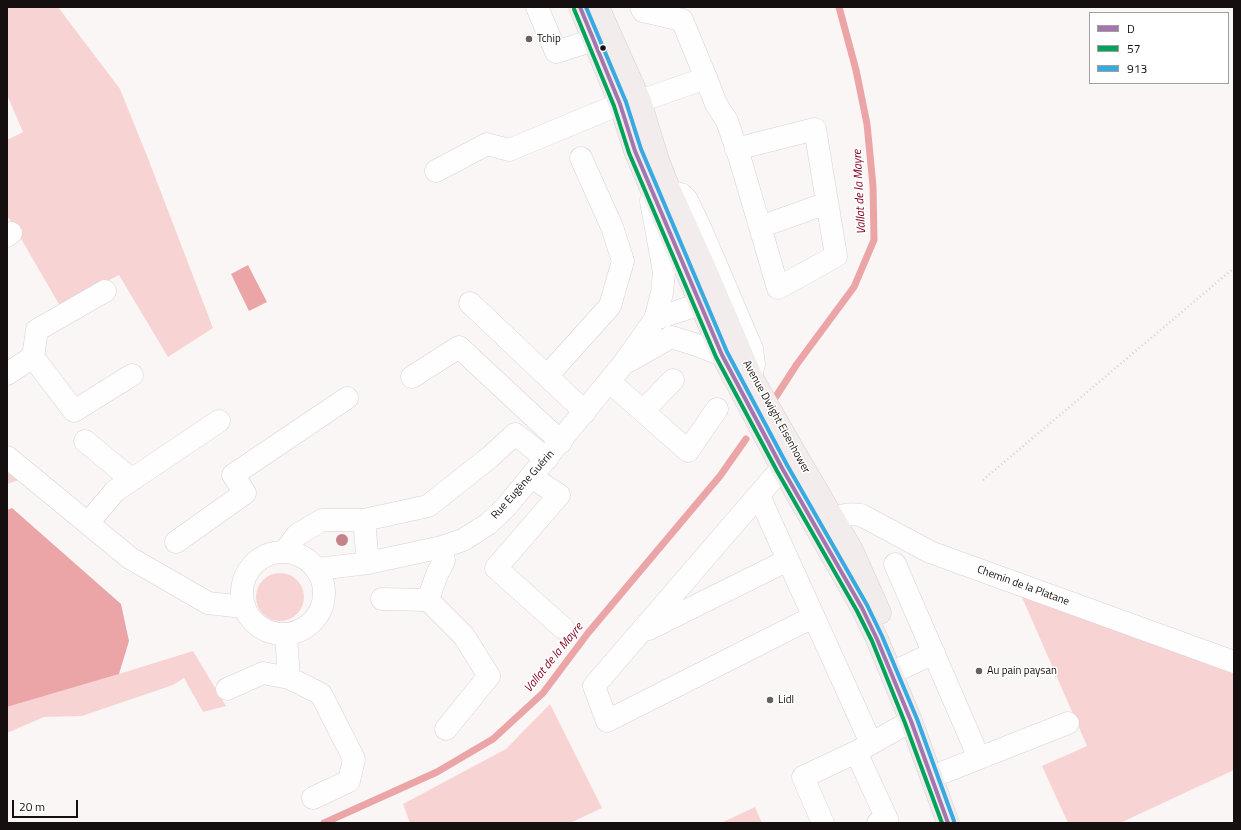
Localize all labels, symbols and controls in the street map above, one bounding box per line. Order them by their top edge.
legend [1089,12,1229,84]
text: D [1127,19,1135,38]
place label: Tchip [537,32,561,46]
marker: Tchip [524,34,534,44]
text: 57 [1127,39,1140,58]
unlabelled marker [598,43,608,53]
text: 913 [1127,59,1147,78]
water label: Vallat de la Mayre [851,149,869,235]
street label: Avenue Dwight Eisenhower [739,358,813,476]
street label: Rue Eugène Guérin [489,448,557,522]
street label: Chemin de la Platane [975,563,1071,609]
water label: Vallat de la Mayre [522,620,586,696]
place label: Au pain paysan [987,664,1057,678]
marker: Au pain paysan [974,666,984,676]
place label: Lidl [778,693,794,707]
marker: Lidl [765,695,775,705]
scale bar [14,792,80,818]
text: 20 m [19,797,45,816]

